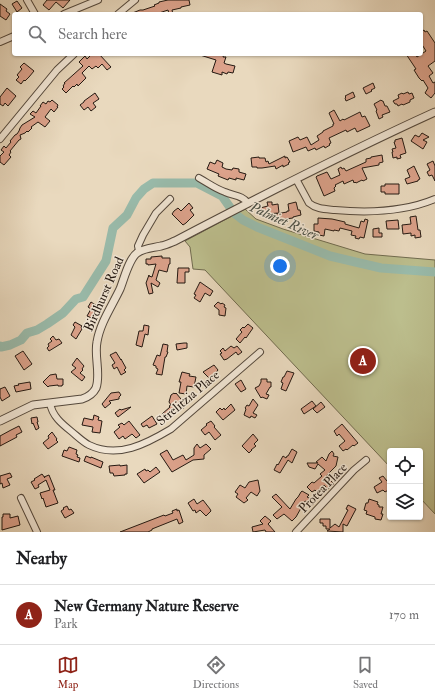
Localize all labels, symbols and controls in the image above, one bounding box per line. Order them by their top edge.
search box [12,12,423,56]
icon: search [26,23,48,45]
text: Search here [58,25,127,44]
water label: Palmiet River [246,198,322,244]
street label: Birdhurst Road [80,254,128,334]
your location [270,256,290,276]
pin: A [350,346,376,376]
street label: Strelitzia Place [153,367,223,429]
map controls [387,448,423,520]
button: locate [387,448,423,484]
street label: Protea Place [295,459,351,516]
button: layers [387,484,423,520]
text: Nearby [16,548,67,569]
text: New Germany Nature Reserve [54,597,239,616]
text: A [25,607,33,623]
text: 170 m [389,607,419,623]
text: Park [54,616,78,632]
tab: Map [57,654,79,691]
tab: Directions [193,654,239,691]
tab: Saved [353,654,378,691]

